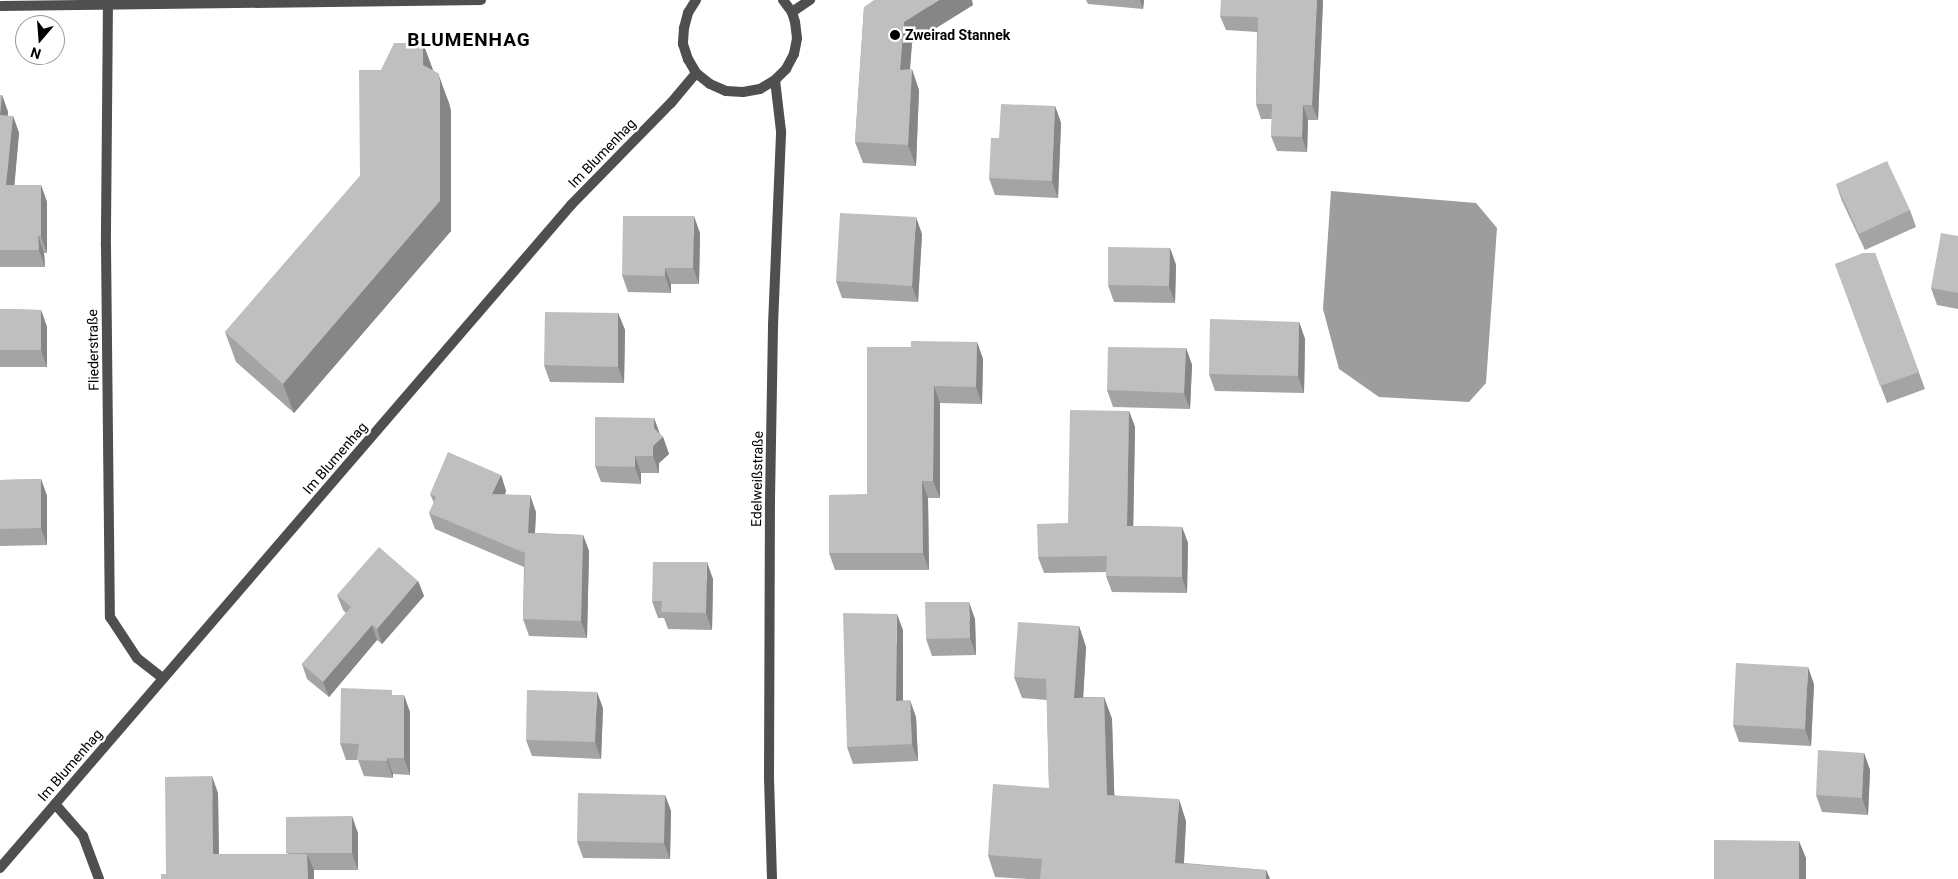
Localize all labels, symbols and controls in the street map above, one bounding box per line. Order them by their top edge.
north arrow [15,15,65,65]
place label: Zweirad Stannek [905,27,1010,43]
district label: BLUMENHAG [406,29,532,51]
marker: Zweirad Stannek [889,29,901,41]
text: N [29,44,43,62]
street label: Im Blumenhag [565,115,639,191]
street label: Fliederstraße [84,309,102,391]
street label: Im Blumenhag [299,419,371,497]
street label: Edelweißstraße [748,431,766,527]
street label: Im Blumenhag [34,726,106,804]

